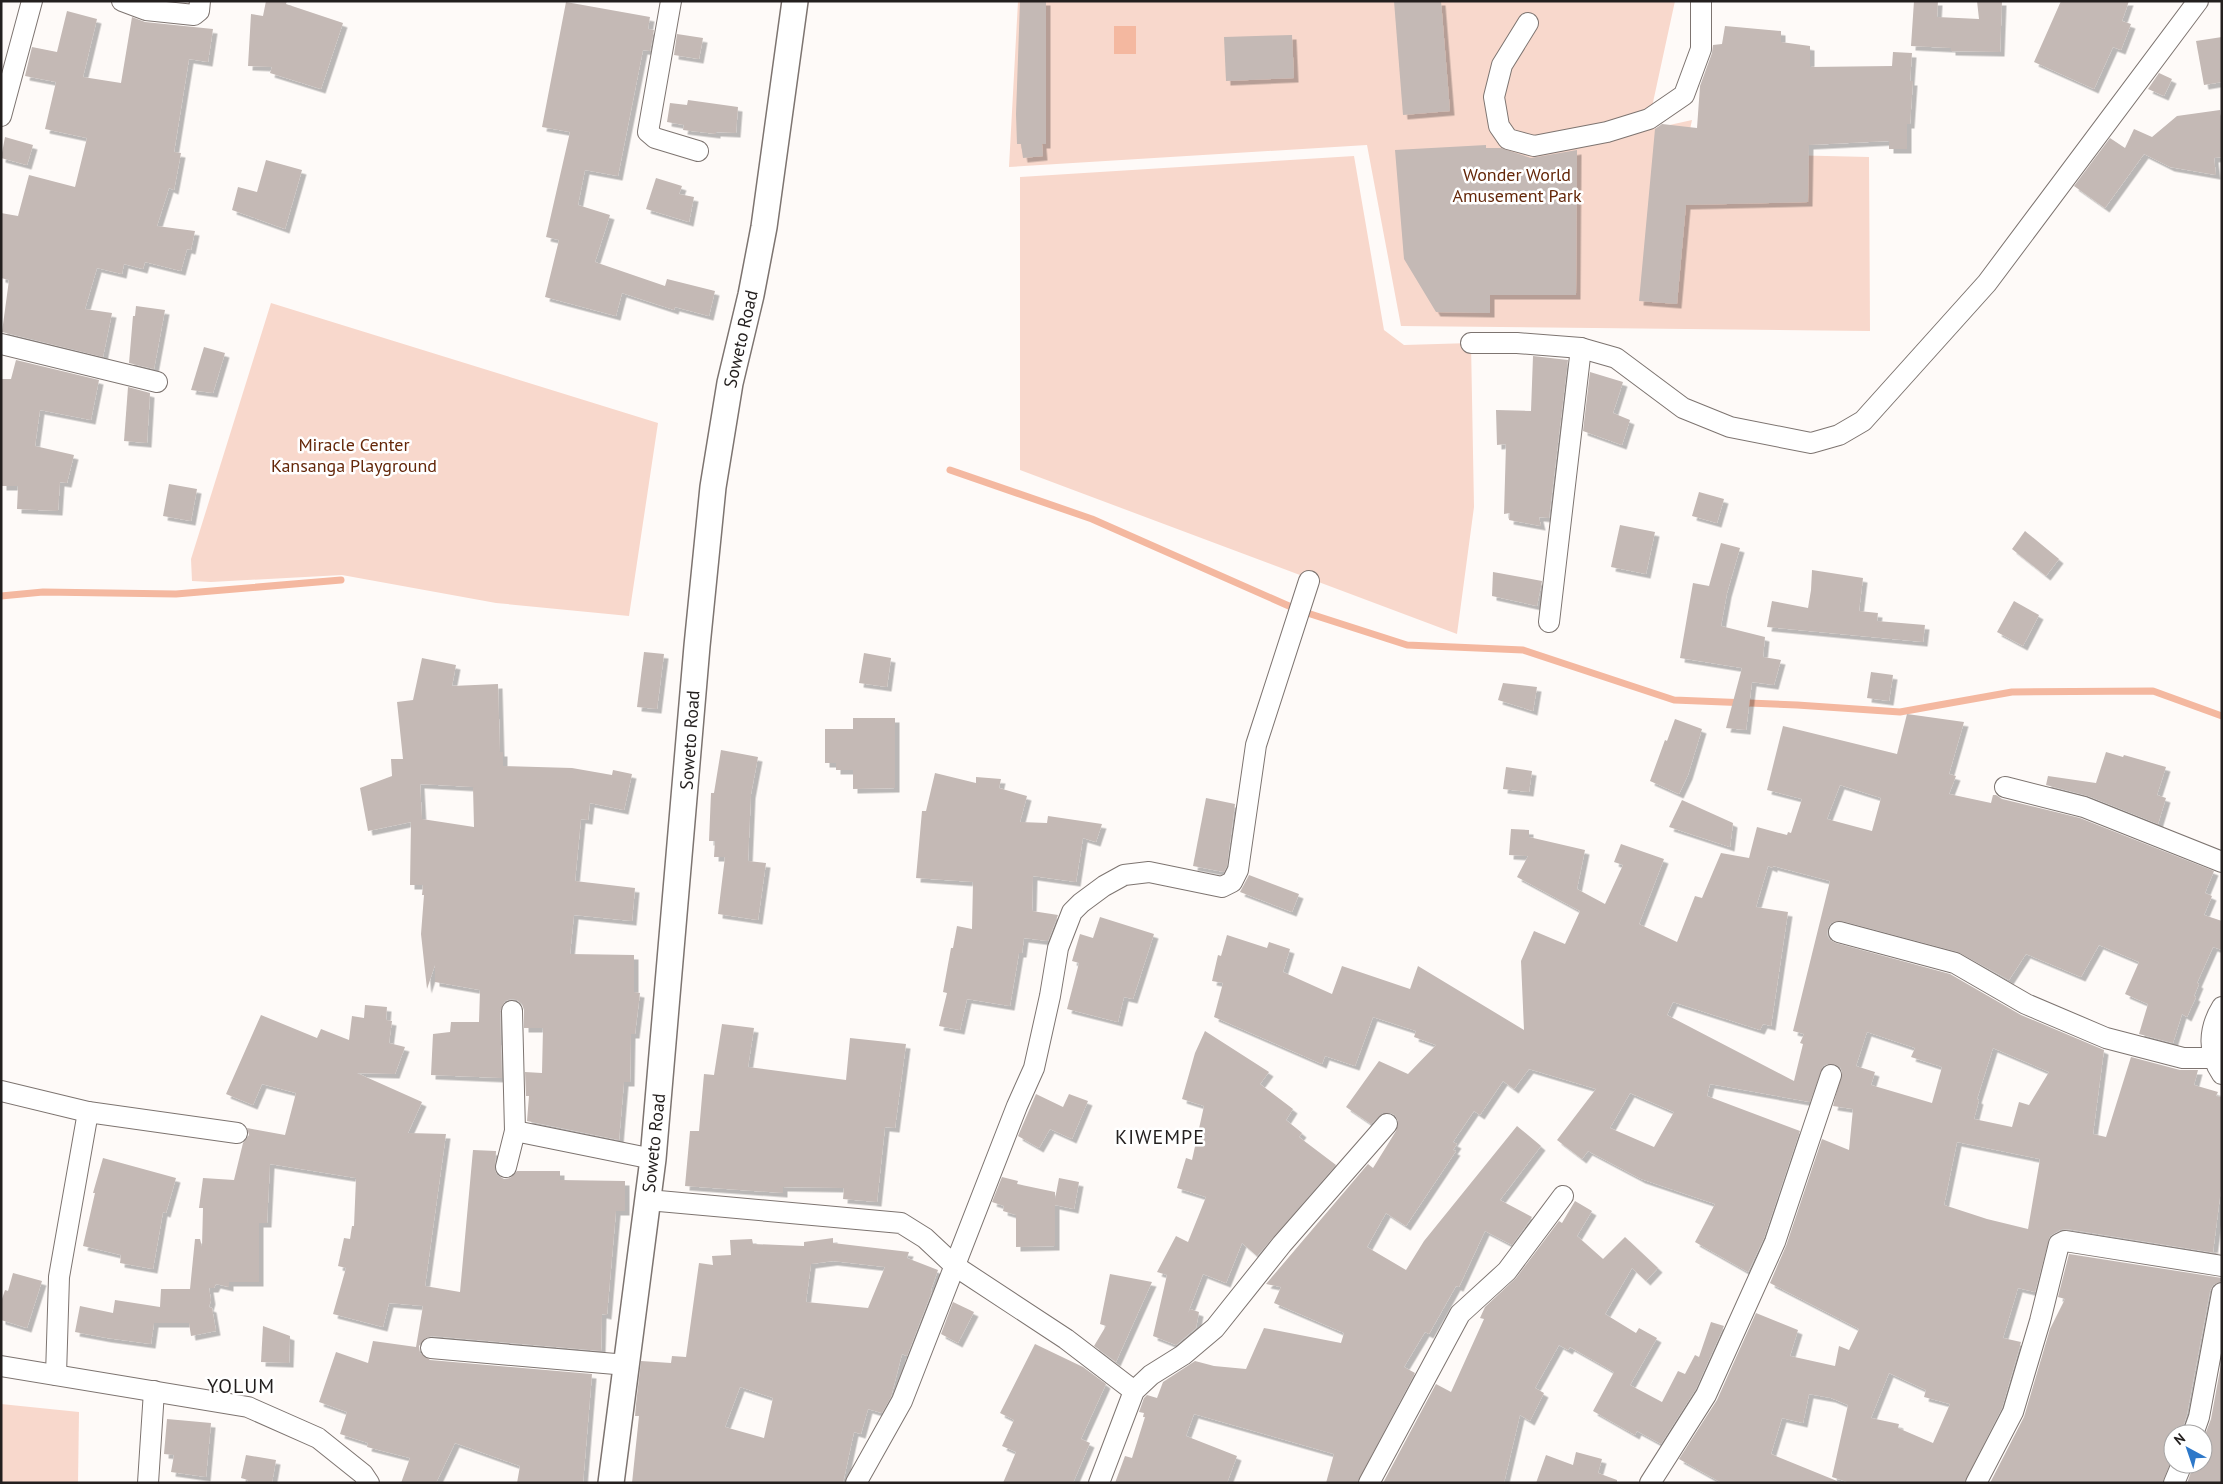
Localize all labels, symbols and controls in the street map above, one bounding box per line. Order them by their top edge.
park label: Wonder World Amusement Park [1452,163,1582,207]
street label: Soweto Road [718,288,763,390]
park label: Miracle Center Kansanga Playground [271,433,437,477]
street label: Soweto Road [675,689,704,790]
street label: Soweto Road [637,1092,670,1194]
district label: KIWEMPE [1115,1124,1205,1150]
district label: YOLUM [207,1373,275,1399]
north arrow [2163,1424,2213,1474]
text: N [2170,1429,2189,1449]

